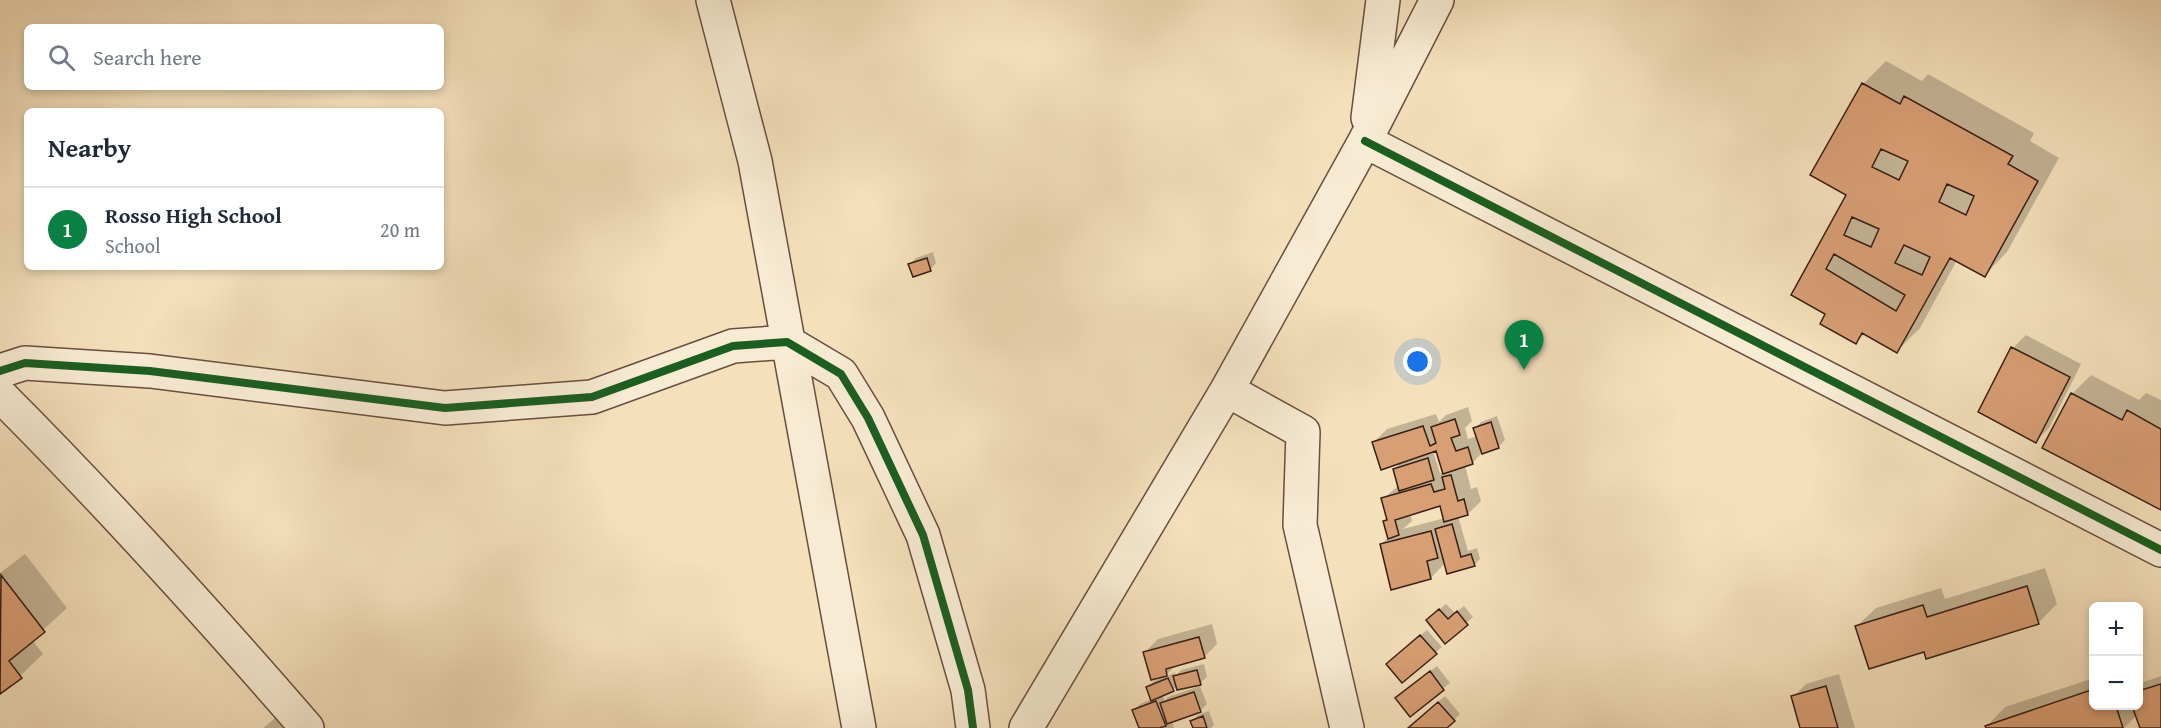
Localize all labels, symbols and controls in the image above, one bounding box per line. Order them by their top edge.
search box [24,24,444,90]
icon: search [45,41,78,74]
text: Search here [93,41,202,73]
text: Nearby [48,128,131,167]
text: Rosso High School [105,199,282,231]
text: 1 [62,215,73,244]
text: 20 m [380,215,420,244]
text: School [105,231,161,260]
pin: 1 [1504,320,1544,370]
your location [1403,347,1432,376]
map controls [2089,602,2143,710]
button: + [2089,602,2143,656]
button: − [2089,656,2143,710]

